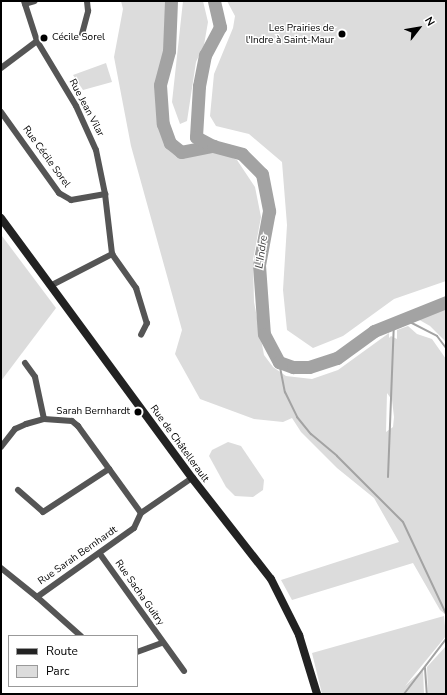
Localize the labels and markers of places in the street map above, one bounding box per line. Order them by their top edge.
place label: Les Prairies de l'Indre à Saint-Maur [246,22,334,46]
marker: Les Prairies de l'Indre à Saint-Maur [337,29,347,39]
place label: Cécile Sorel [52,32,105,44]
marker: Cécile Sorel [39,33,49,43]
place label: Sarah Bernhardt [56,406,130,418]
marker: Sarah Bernhardt [133,407,143,417]

